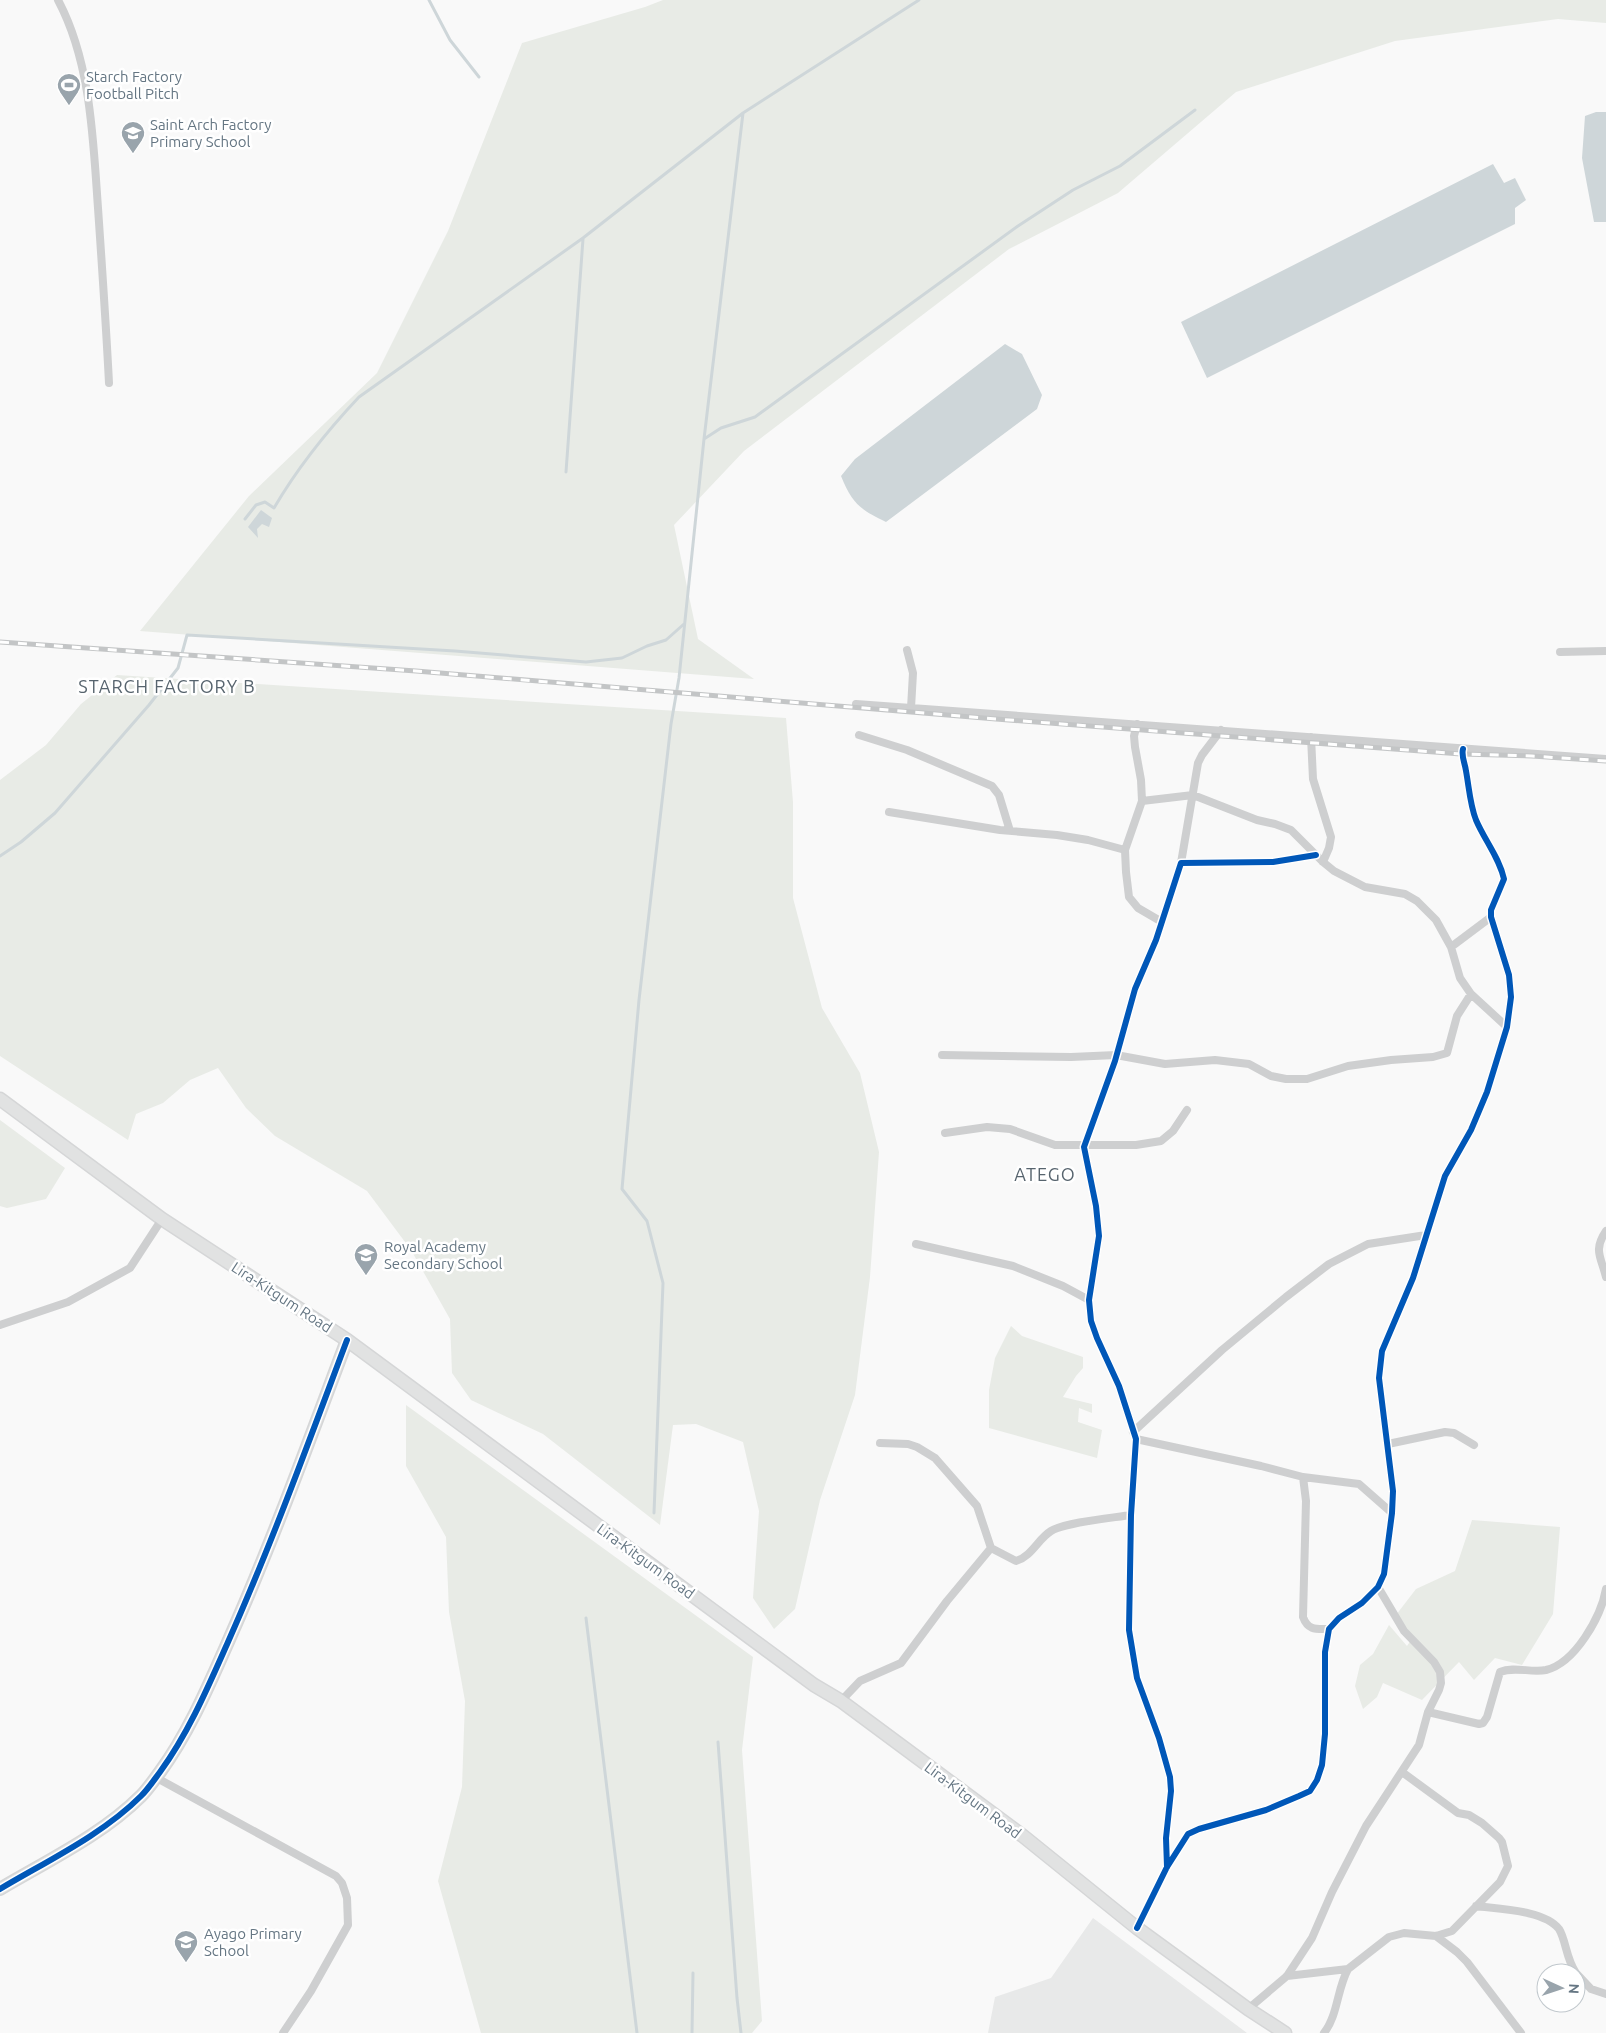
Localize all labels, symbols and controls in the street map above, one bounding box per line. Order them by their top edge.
place label: Starch Factory Football Pitch [86,68,182,102]
sports icon: Starch Factory Football Pitch [56,72,82,106]
place label: Saint Arch Factory Primary School [150,116,271,150]
school or university icon: Saint Arch Factory Primary School [120,120,146,154]
district label: STARCH FACTORY B [78,676,256,696]
district label: ATEGO [1014,1164,1076,1184]
place label: Royal Academy Secondary School [384,1238,503,1272]
school or university icon: Royal Academy Secondary School [353,1242,379,1276]
street label: Lira-Kitgum Road [229,1258,335,1336]
street label: Lira-Kitgum Road [594,1520,698,1602]
street label: Lira-Kitgum Road [922,1758,1024,1842]
place label: Ayago Primary School [204,1925,302,1959]
school or university icon: Ayago Primary School [173,1929,199,1963]
north arrow [1536,1963,1586,2013]
text: N [1566,1983,1582,1994]

